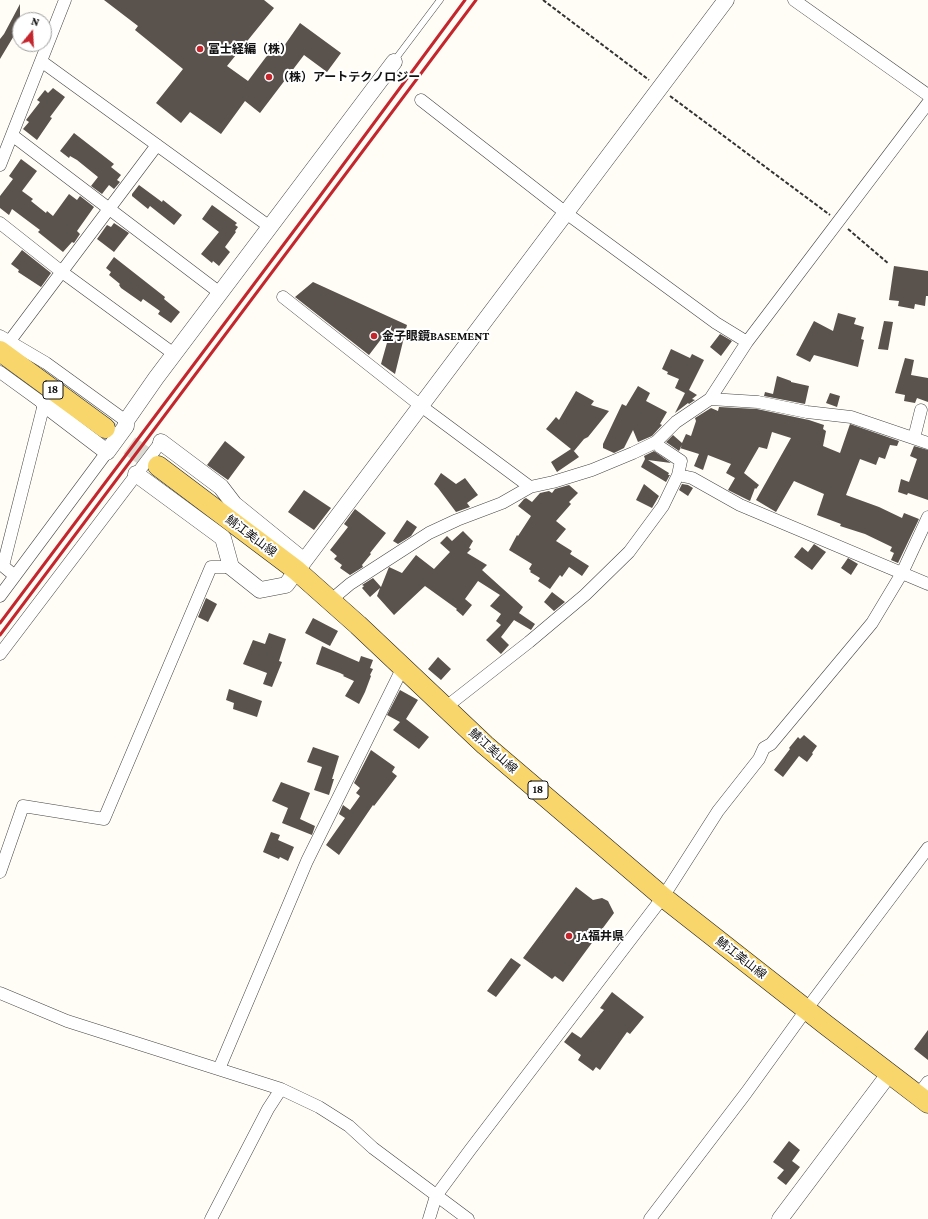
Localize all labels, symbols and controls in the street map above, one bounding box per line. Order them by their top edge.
north arrow [12,12,52,52]
text: N [30,15,41,28]
place label: 冨士経編（株） [208,42,292,56]
marker: 冨士経編（株） [195,44,205,54]
place label: （株）アートテクノロジー [277,70,420,84]
marker: （株）アートテクノロジー [264,72,274,82]
place label: 金子眼鏡BASEMENT [382,329,490,343]
marker: 金子眼鏡BASEMENT [369,331,379,341]
road number: 18 [43,381,63,399]
street label: 鯖江美山線 [223,512,279,560]
street label: 鯖江美山線 [466,726,520,776]
road number: 18 [528,781,548,799]
place label: JA福井県 [577,929,624,943]
marker: JA福井県 [564,931,574,941]
street label: 鯖江美山線 [713,934,769,982]

